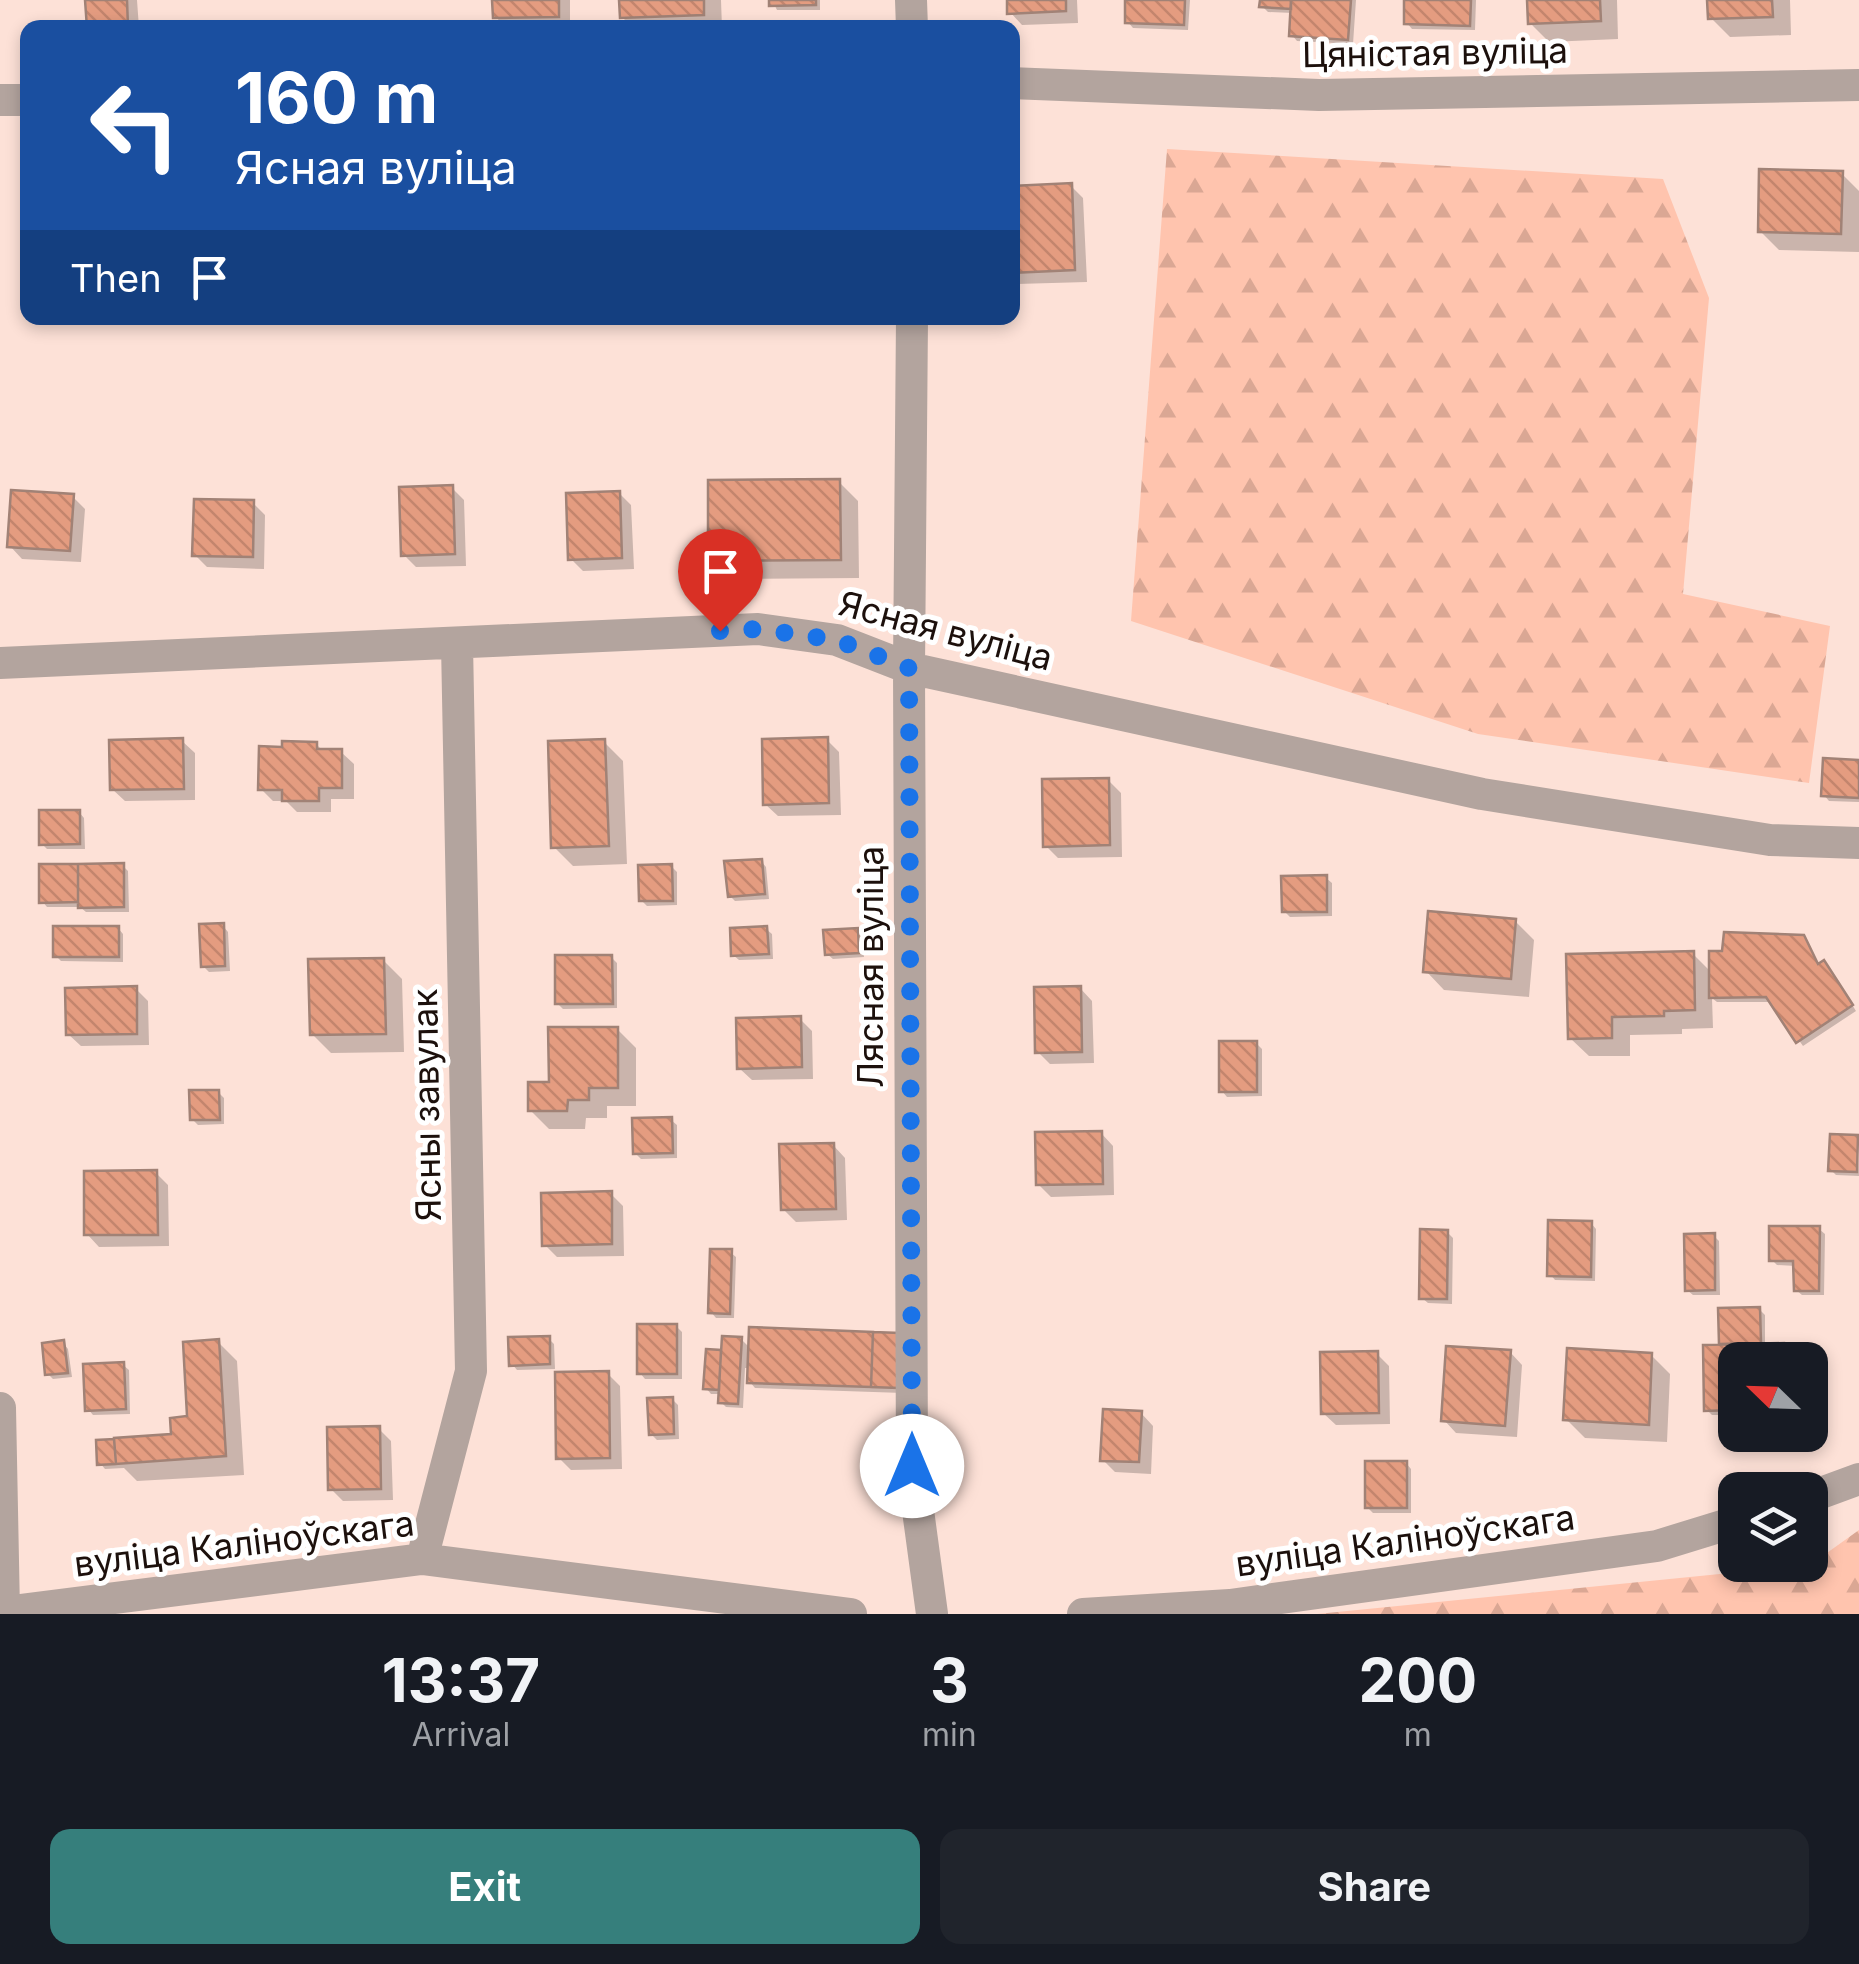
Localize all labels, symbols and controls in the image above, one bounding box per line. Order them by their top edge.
street label: Цяністая вуліца [1302,29,1568,75]
text: 160 m [235,55,438,140]
icon: left [70,60,200,190]
text: Ясная вуліца [235,140,517,195]
icon: arrive [182,250,237,305]
text: Then [70,255,162,301]
pin [678,529,763,632]
icon: arrive [693,544,748,599]
street label: Ясная вуліца [835,581,1057,679]
street label: Лясная вуліца [849,846,891,1088]
street label: Ясны завулак [403,988,449,1222]
north arrow [1718,1342,1828,1452]
map controls [1718,1342,1828,1582]
position arrow [860,1414,964,1518]
button: layers [1718,1472,1828,1582]
street label: вуліца Каліноўскага [1233,1495,1577,1585]
street label: вуліца Каліноўскага [72,1501,416,1585]
text: 13:37 [382,1644,540,1716]
text: 3 [930,1644,969,1716]
text: 200 [1358,1644,1477,1716]
text: Arrival [412,1715,510,1754]
text: min [922,1715,977,1754]
text: m [1404,1715,1432,1754]
button: Exit [50,1829,920,1944]
button: Share [940,1829,1809,1944]

